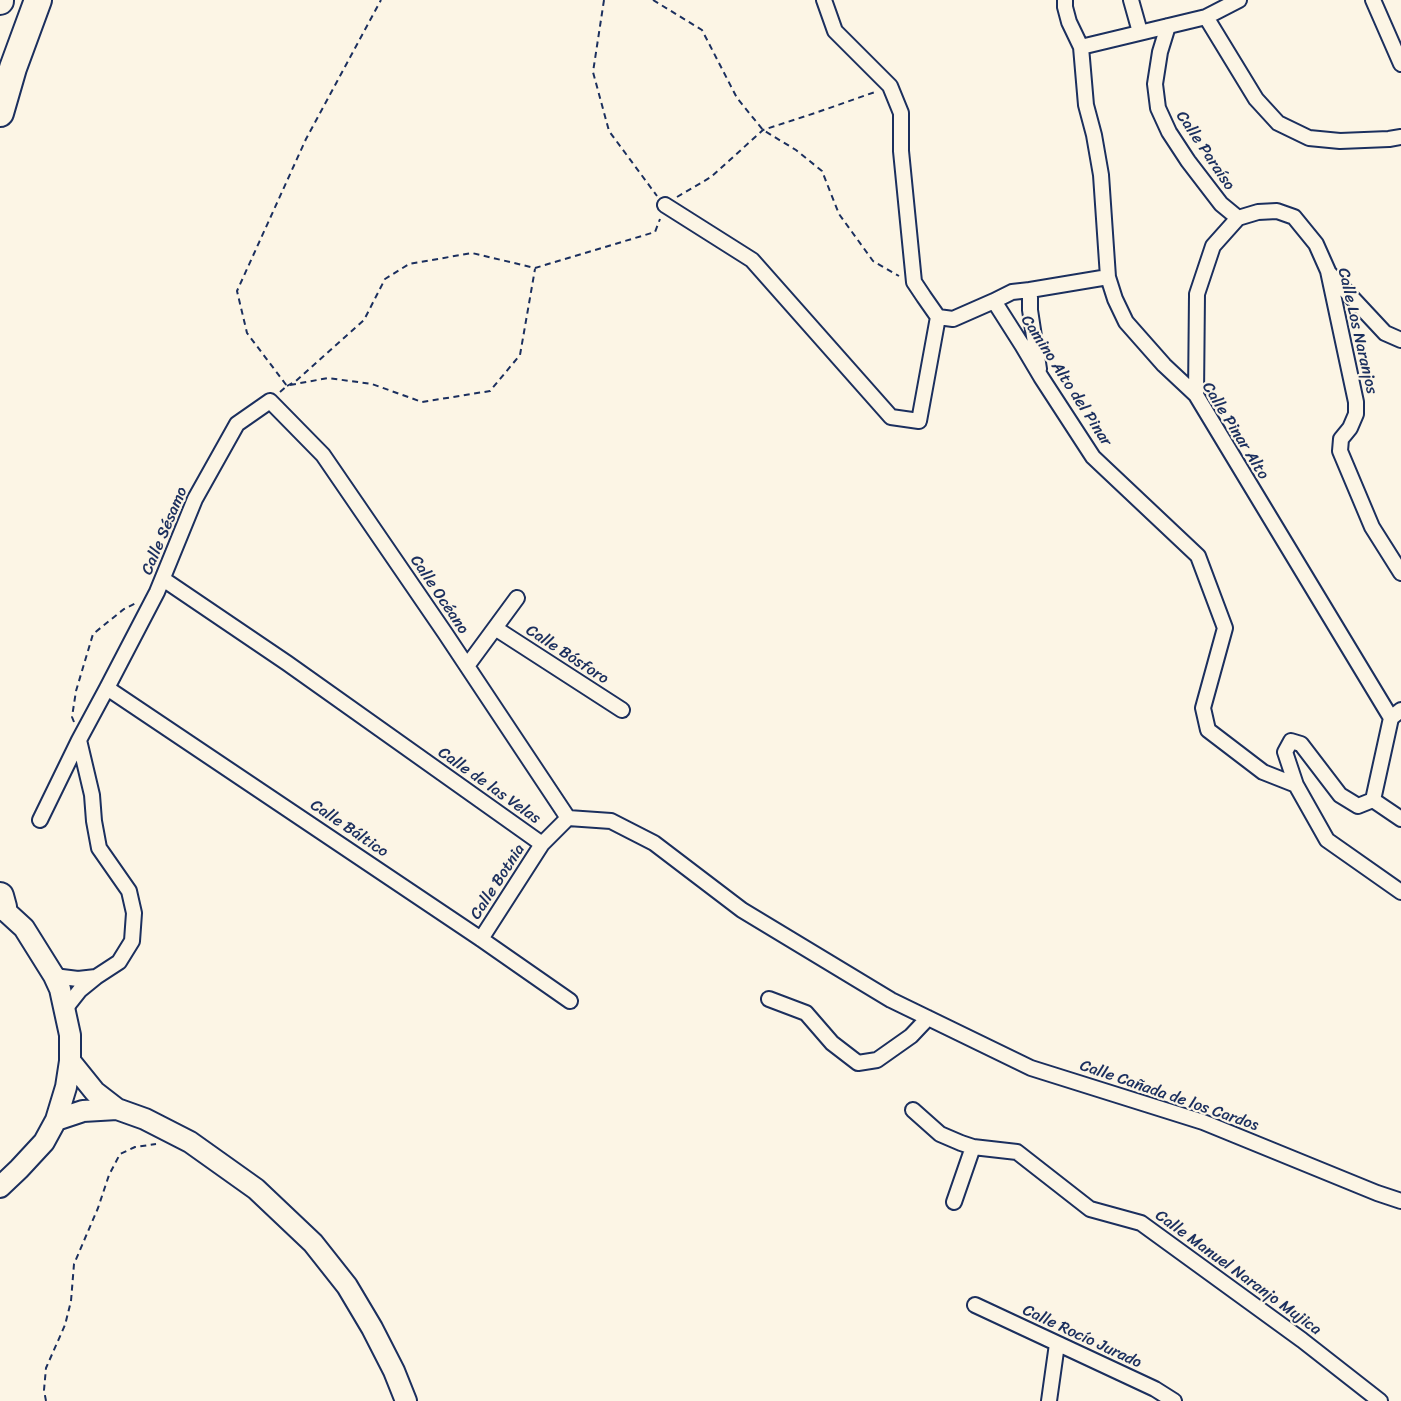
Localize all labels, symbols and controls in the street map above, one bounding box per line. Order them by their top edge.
street label: Calle Paraíso [1171,108,1239,194]
street label: Calle Los Naranjos [1333,266,1381,396]
street label: Camino Alto del Pinar [1016,312,1116,450]
street label: Calle Pinar Alto [1197,379,1273,483]
street label: Calle Sésamo [138,484,192,578]
street label: Calle Océano [406,552,472,638]
street label: Calle Bósforo [522,621,612,689]
street label: Calle de las Velas [434,743,544,829]
street label: Calle Báltico [306,796,392,862]
street label: Calle Botnia [467,841,529,923]
street label: Calle Cañada de los Cardos [1077,1056,1261,1136]
street label: Calle Manuel Naranjo Mujica [1151,1206,1325,1340]
street label: Calle Rocío Jurado [1019,1301,1145,1373]

